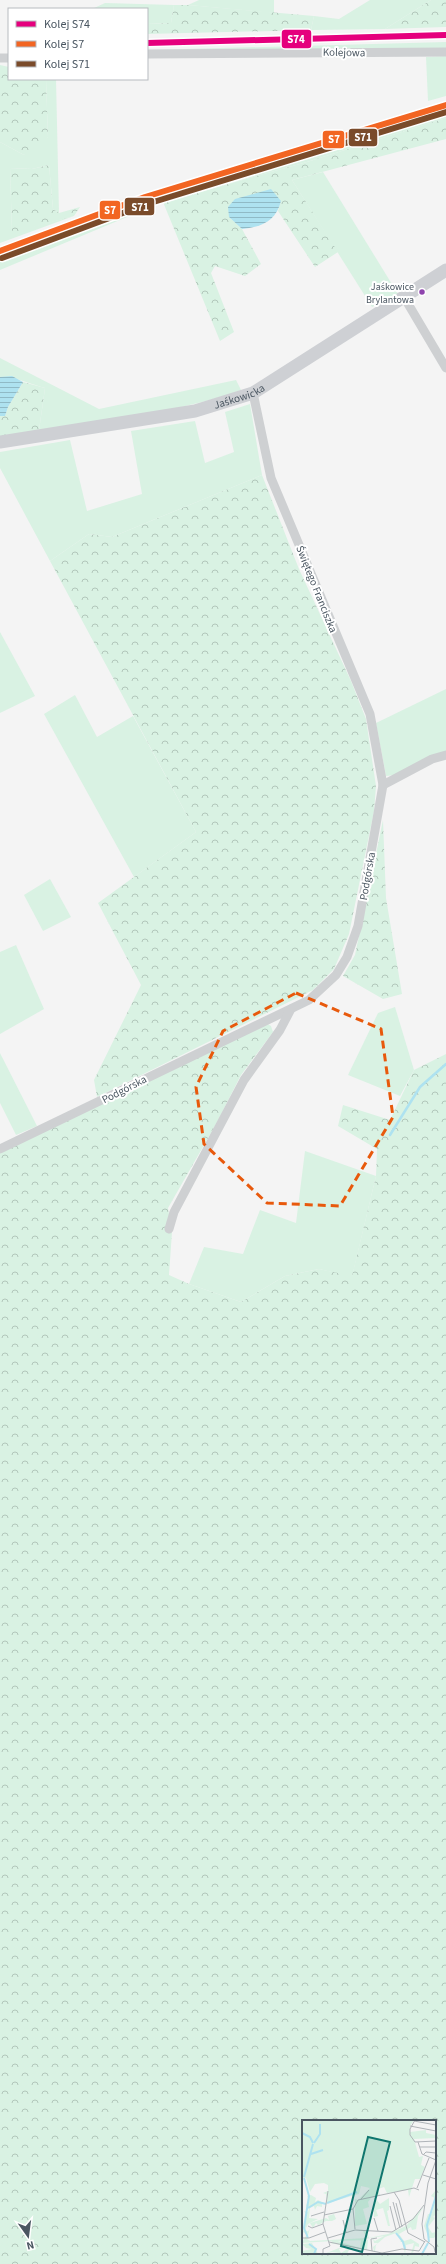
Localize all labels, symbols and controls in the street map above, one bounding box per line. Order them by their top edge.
legend [8,8,148,80]
text: Kolej S74 [44,16,90,33]
line badge: S74 [281,29,312,49]
text: S74 [287,32,305,47]
text: Kolej S7 [44,36,84,53]
street label: Kolejowa [323,45,365,60]
text: Kolej S71 [44,56,90,73]
line badge: S71 [348,128,378,147]
line badge: S7 [322,130,345,149]
text: S71 [354,130,372,145]
text: S7 [328,132,340,147]
line badge: S71 [124,197,155,216]
line badge: S7 [99,200,121,220]
text: S71 [131,200,149,215]
text: S7 [104,203,116,218]
place label: Jaśkowice Brylantowa [366,280,414,307]
marker: Jaśkowice Brylantowa [417,287,427,297]
street label: Jaśkowicka [212,380,268,413]
street label: Świętego Franciszka [292,543,341,635]
street label: Podgórska [356,851,379,901]
street label: Podgórska [99,1072,149,1107]
inset map [302,2120,436,2254]
north arrow [8,2216,48,2256]
text: N [25,2237,36,2253]

